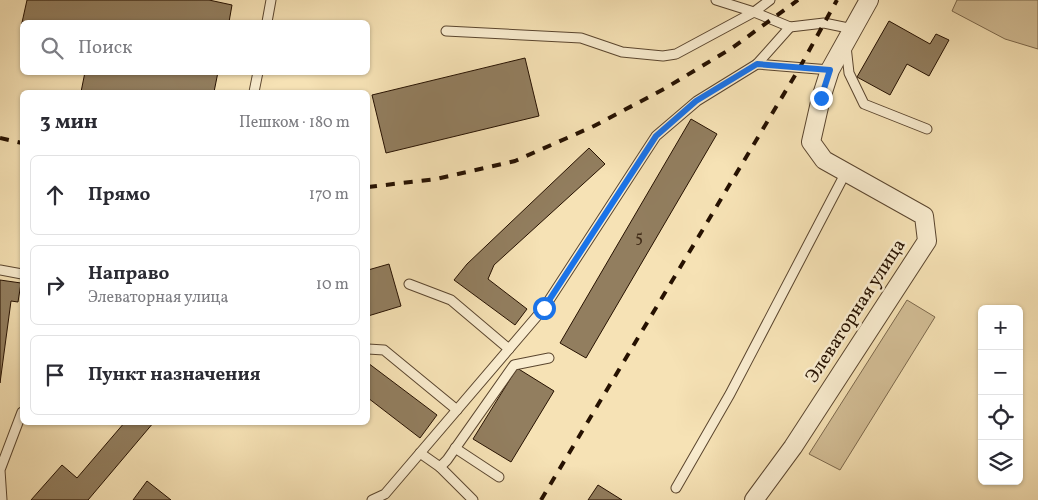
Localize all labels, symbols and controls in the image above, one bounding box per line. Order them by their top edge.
search box [20,20,370,75]
icon: search [38,34,66,62]
text: Поиск [78,35,132,61]
route end [810,87,833,110]
text: 3 мин [40,108,98,137]
text: Пешком · 180 m [239,112,350,134]
icon: ahead [41,181,69,209]
text: Прямо [88,182,150,208]
text: 170 m [309,184,349,206]
house number: 5 [635,227,643,249]
street label: Элеваторная улица [800,234,912,388]
text: Направо [88,261,170,287]
icon: right [41,271,69,299]
text: 10 m [316,274,349,296]
text: Элеваторная улица [88,287,229,309]
route start [533,297,556,320]
map controls [978,305,1023,485]
button: + [978,305,1023,350]
button: − [978,350,1023,395]
icon: arrive [41,361,69,389]
text: Пункт назначения [88,362,261,388]
button: locate [978,395,1023,440]
button: layers [978,440,1023,485]

